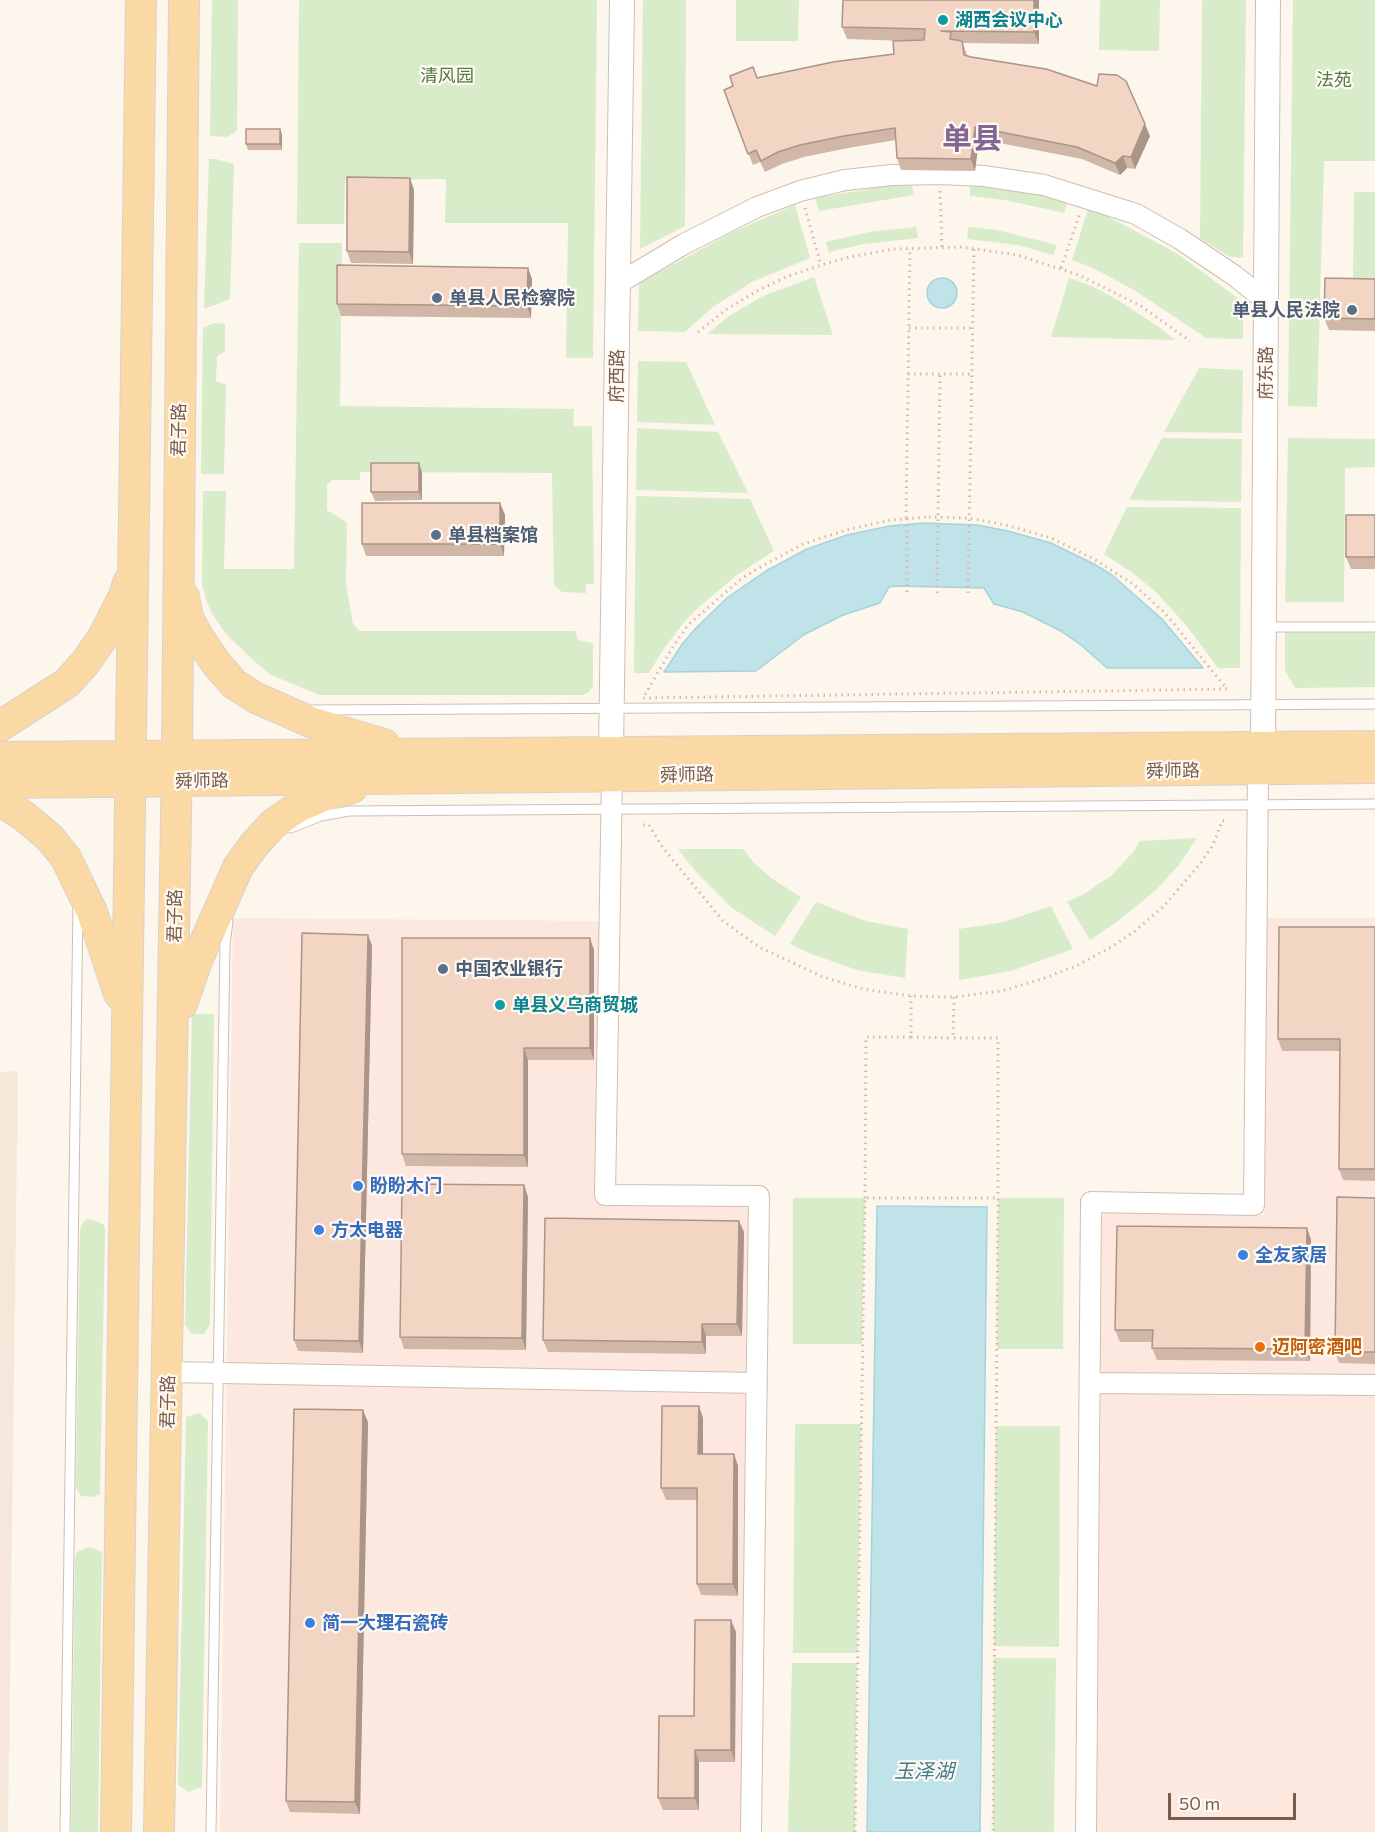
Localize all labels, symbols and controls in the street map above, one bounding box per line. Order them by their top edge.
place label: 湖西会议中心 [955,9,1063,31]
marker: 湖西会议中心 [936,13,950,27]
park label: 清风园 [420,65,474,87]
park label: 法苑 [1316,69,1352,91]
district label: 单县 [942,121,1002,157]
place label: 单县人民检察院 [449,287,575,309]
marker: 单县人民检察院 [430,291,444,305]
place label: 单县人民法院 [1232,299,1340,321]
marker: 单县人民法院 [1345,303,1359,317]
street label: 府东路 [1255,346,1277,400]
street label: 府西路 [606,349,628,403]
street label: 君子路 [168,403,190,457]
place label: 单县档案馆 [448,524,538,546]
marker: 单县档案馆 [429,528,443,542]
street label: 舜师路 [1146,760,1200,782]
street label: 舜师路 [660,764,714,786]
street label: 舜师路 [175,770,229,792]
street label: 君子路 [164,889,186,943]
place label: 中国农业银行 [455,958,563,980]
marker: 中国农业银行 [436,962,450,976]
place label: 单县义乌商贸城 [512,994,638,1016]
marker: 单县义乌商贸城 [493,998,507,1012]
place label: 盼盼木门 [370,1175,442,1197]
marker: 盼盼木门 [351,1179,365,1193]
place label: 方太电器 [331,1219,403,1241]
marker: 方太电器 [312,1223,326,1237]
place label: 全友家居 [1255,1244,1327,1266]
marker: 全友家居 [1236,1248,1250,1262]
place label: 迈阿密酒吧 [1272,1336,1362,1358]
marker: 迈阿密酒吧 [1253,1340,1267,1354]
street label: 君子路 [157,1375,179,1429]
place label: 简一大理石瓷砖 [322,1612,448,1634]
marker: 简一大理石瓷砖 [303,1616,317,1630]
water label: 玉泽湖 [894,1759,954,1783]
scale bar [1171,1781,1298,1819]
text: 50 m [1179,1792,1220,1814]

